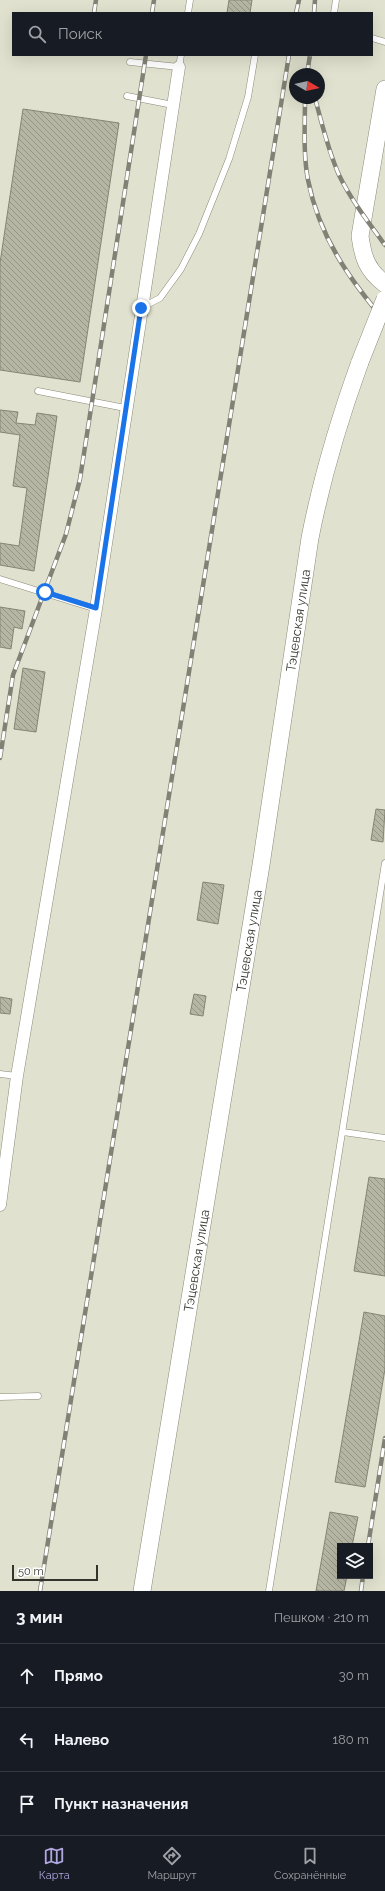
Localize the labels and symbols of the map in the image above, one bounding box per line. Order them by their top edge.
north arrow [289,68,325,104]
route end [132,299,150,317]
street label: Тэцевская улица [283,568,313,673]
route start [36,583,54,601]
street label: Тэцевская улица [233,888,265,993]
street label: Тэцевская улица [181,1208,212,1313]
scale bar [12,1563,98,1582]

